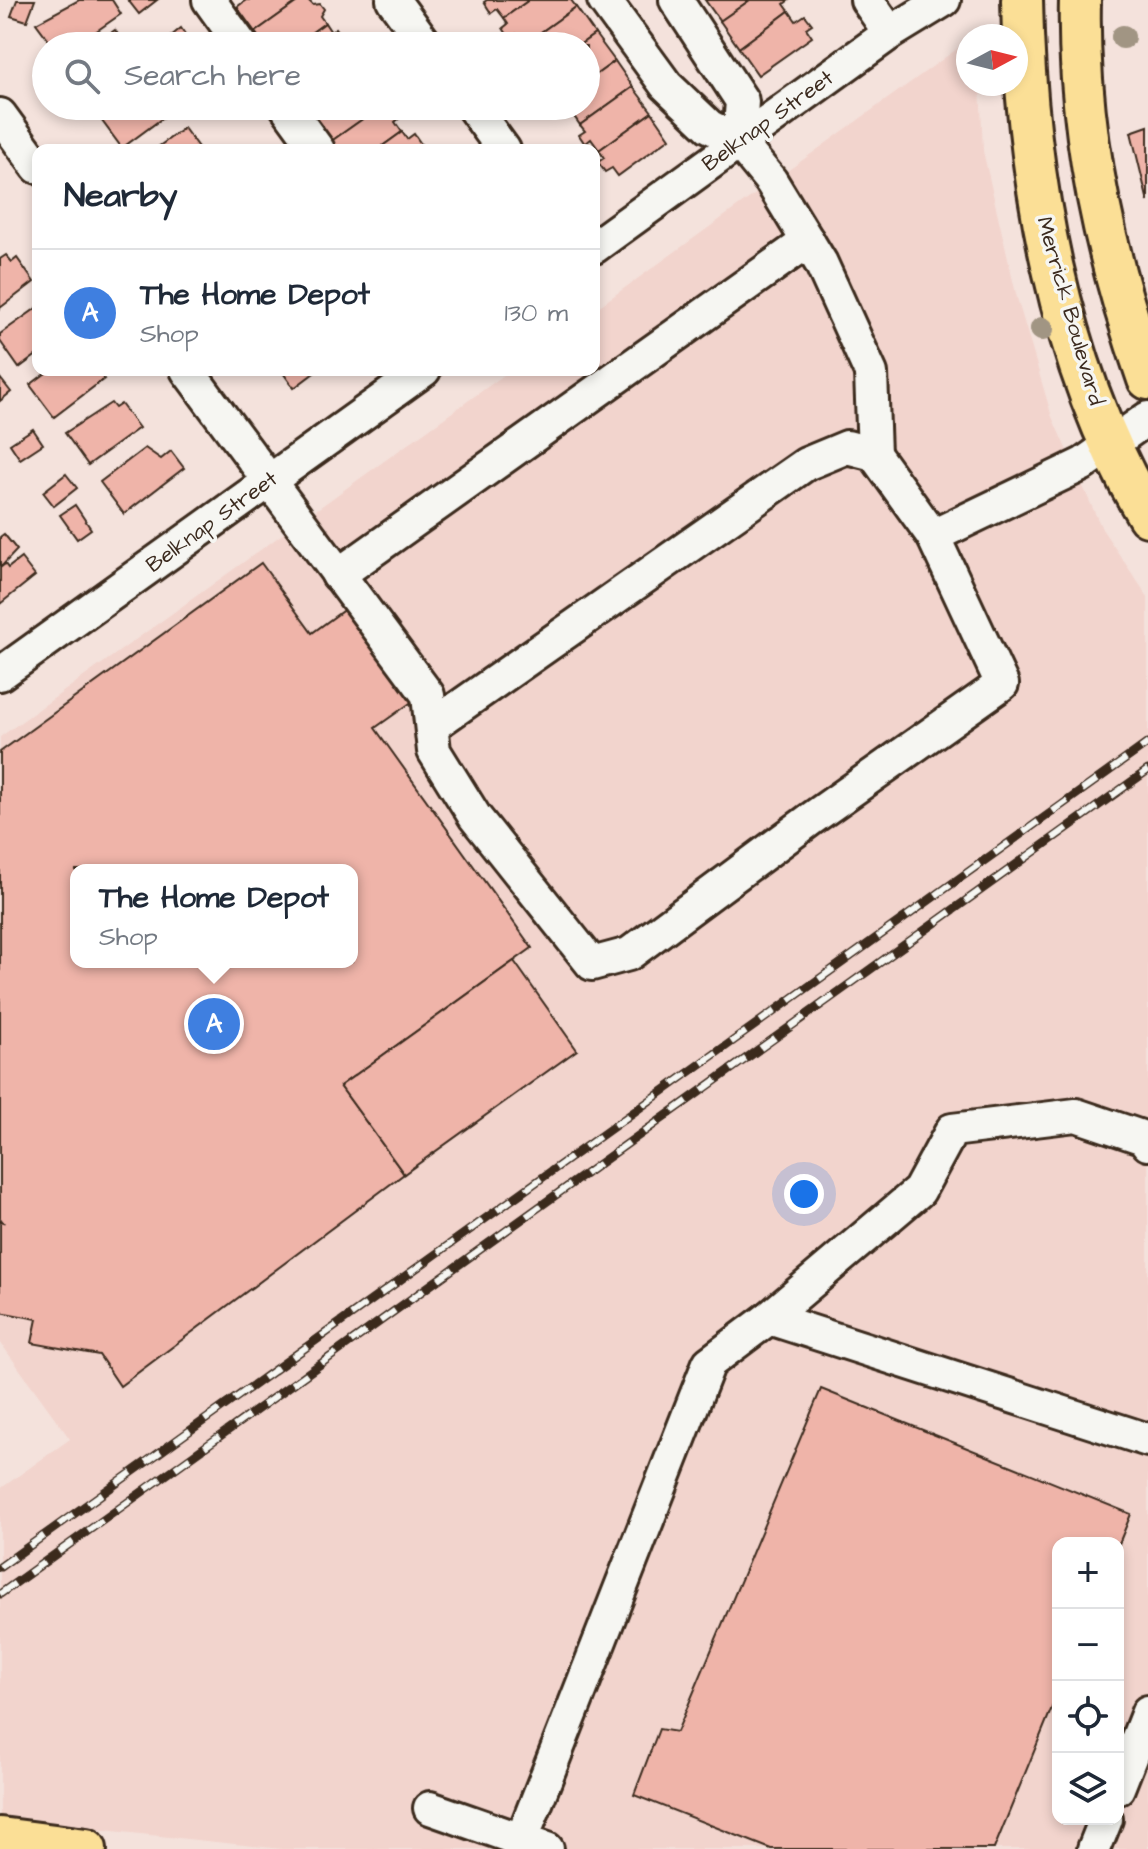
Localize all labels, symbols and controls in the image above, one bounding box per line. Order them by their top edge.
north arrow [956,24,1028,96]
search box [32,32,600,120]
icon: search [60,54,104,98]
text: Search here [124,55,301,97]
street label: Belknap Street [696,63,840,179]
text: Nearby [64,172,178,220]
street label: Merrick Boulevard [1028,213,1112,409]
text: The Home Depot [140,274,370,316]
text: A [82,295,98,331]
text: 130 m [504,295,568,331]
text: Shop [140,316,199,352]
street label: Belknap Street [140,464,284,580]
popup [70,864,358,968]
text: The Home Depot [99,877,329,919]
text: Shop [99,919,158,955]
pin: A [188,994,240,1054]
your location [784,1174,824,1214]
map controls [1052,1537,1124,1825]
button: + [1052,1537,1124,1609]
button: − [1052,1609,1124,1681]
button: locate [1052,1681,1124,1753]
button: layers [1052,1753,1124,1825]

